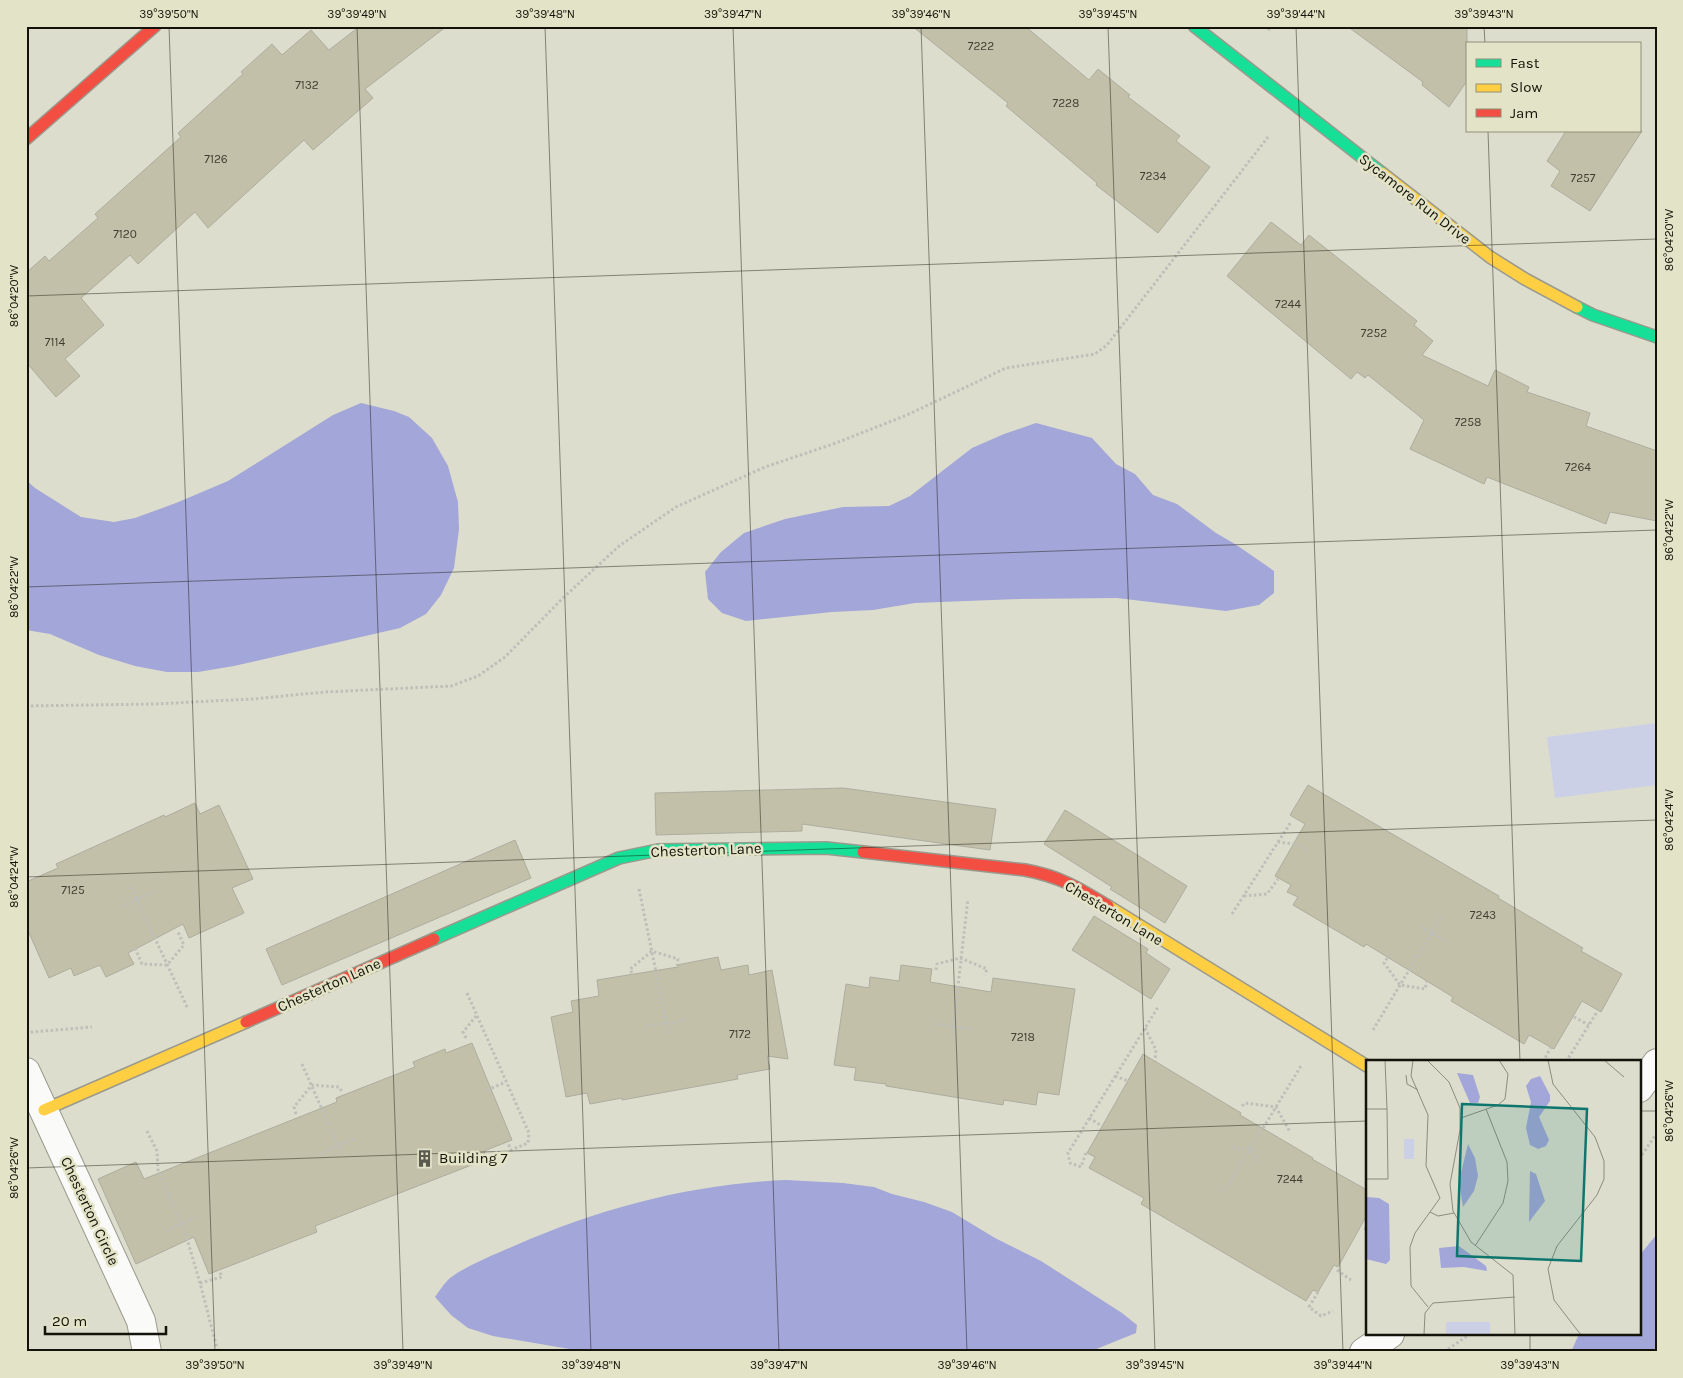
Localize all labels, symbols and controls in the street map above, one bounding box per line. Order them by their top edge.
text: 39°39'50"N [139,7,199,21]
text: 39°39'49"N [327,7,387,21]
text: 39°39'48"N [515,7,575,21]
text: 39°39'47"N [704,7,762,21]
text: 39°39'46"N [891,7,951,21]
text: 39°39'45"N [1078,7,1138,21]
text: 39°39'44"N [1266,7,1326,21]
text: 39°39'43"N [1454,7,1514,21]
house number: 7222 [968,39,994,53]
legend [1466,42,1640,132]
text: Fast [1510,54,1540,72]
house number: 7132 [295,78,319,92]
text: Slow [1510,78,1542,96]
house number: 7228 [1053,96,1079,110]
text: Jam [1510,104,1538,122]
street label: Sycamore Run Drive [1356,150,1474,248]
house number: 7126 [204,152,228,166]
house number: 7234 [1140,169,1166,183]
house number: 7257 [1571,171,1596,185]
text: 86°04'20"W [1662,209,1676,271]
house number: 7120 [113,227,137,241]
text: 86°04'20"W [7,265,21,327]
house number: 7244 [1275,297,1301,311]
house number: 7252 [1361,326,1387,340]
house number: 7114 [45,335,65,349]
house number: 7258 [1455,415,1481,429]
house number: 7264 [1565,460,1591,474]
text: 86°04'22"W [1662,499,1676,561]
text: 86°04'22"W [7,556,21,618]
text: 86°04'24"W [1662,789,1676,851]
street label: Chesterton Lane [650,839,762,861]
text: 86°04'24"W [7,846,21,908]
street label: Chesterton Lane [1062,877,1166,949]
house number: 7125 [61,883,85,897]
house number: 7243 [1470,908,1496,922]
street label: Chesterton Lane [275,954,383,1016]
house number: 7172 [729,1027,751,1041]
house number: 7218 [1011,1030,1035,1044]
inset map [1366,1060,1640,1336]
text: 86°04'26"W [1662,1080,1676,1142]
text: 86°04'26"W [7,1137,21,1199]
building icon: Building 7 [415,1148,435,1168]
place label: Building 7 [439,1149,508,1167]
street label: Chesterton Circle [57,1154,123,1268]
house number: 7244 [1277,1172,1303,1186]
scale bar [45,1303,166,1335]
text: 20 m [52,1312,87,1330]
text: 39°39'50"N [185,1358,245,1372]
text: 39°39'49"N [373,1358,433,1372]
text: 39°39'48"N [561,1358,621,1372]
text: 39°39'47"N [750,1358,808,1372]
text: 39°39'46"N [937,1358,997,1372]
text: 39°39'45"N [1125,1358,1185,1372]
text: 39°39'44"N [1313,1358,1373,1372]
text: 39°39'43"N [1500,1358,1560,1372]

